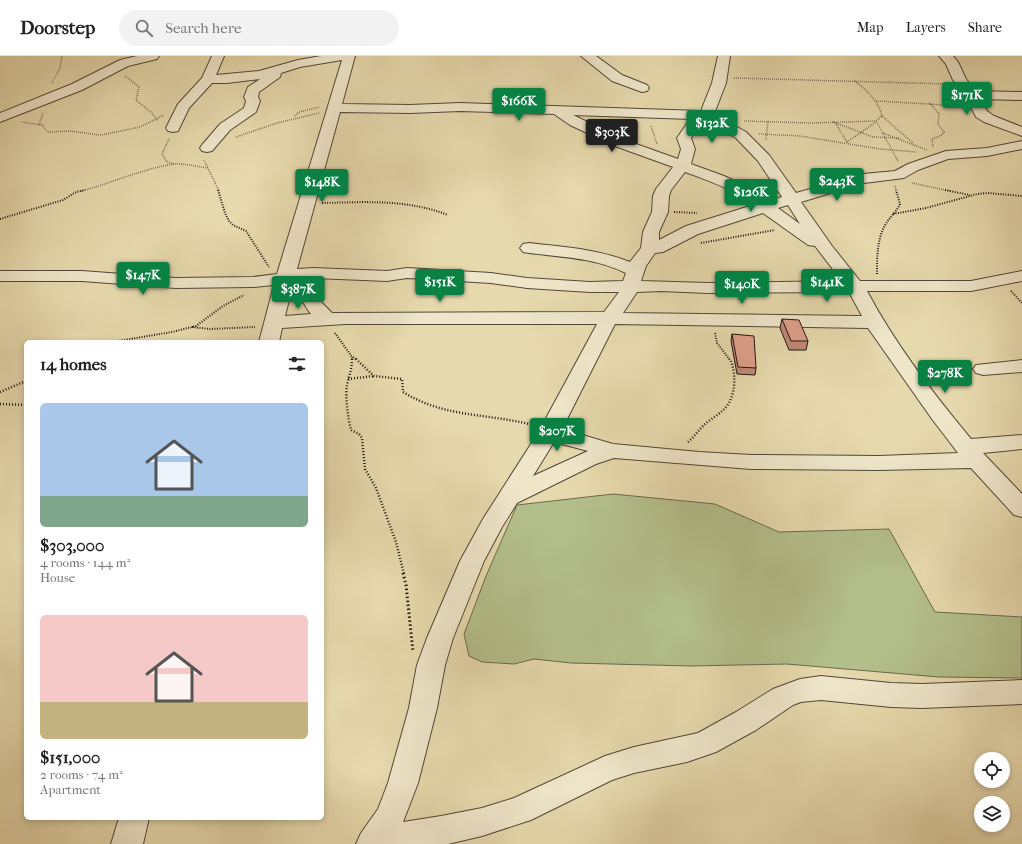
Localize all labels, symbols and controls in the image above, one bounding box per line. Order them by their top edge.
search box [119,10,399,46]
text: Doorstep [20,17,95,39]
icon: search [133,17,155,39]
text: Search here [165,19,241,37]
text: Map [857,19,884,36]
text: Layers [906,19,946,36]
text: Share [968,19,1002,36]
pin: $171K [939,82,995,116]
text: $171K [951,87,983,102]
pin: $166K [491,88,547,122]
text: $166K [501,93,537,108]
pin: $132K [684,110,740,144]
text: $132K [695,115,729,130]
pin: $303K [584,119,640,153]
text: $303K [595,124,629,139]
pin: $243K [809,168,865,202]
pin: $148K [294,169,350,203]
text: $243K [819,173,855,188]
text: $148K [304,174,340,189]
pin: $126K [723,179,779,213]
text: $126K [734,184,768,199]
pin: $147K [115,262,171,296]
text: $147K [126,267,160,282]
pin: $151K [412,269,468,303]
pin: $141K [799,269,855,303]
pin: $140K [714,271,770,305]
text: $151K [424,274,456,289]
text: $141K [810,274,844,289]
pin: $387K [270,276,326,310]
text: $140K [724,276,760,291]
text: $387K [281,281,315,296]
icon: filters [286,353,308,375]
text: 14 homes [40,354,107,374]
pin: $278K [917,360,973,394]
text: $278K [927,365,963,380]
pin: $207K [529,418,585,452]
text: $207K [539,423,575,438]
icon: home [138,429,210,501]
text: $303,000 [40,535,104,555]
text: 4 rooms · 144 m² [40,555,130,570]
text: House [40,570,75,585]
icon: home [138,641,210,713]
text: $151,000 [40,747,100,767]
map controls [974,752,1010,832]
button: locate [974,752,1010,788]
text: 2 rooms · 74 m² [40,767,123,782]
text: Apartment [40,782,101,797]
button: layers [974,796,1010,832]

